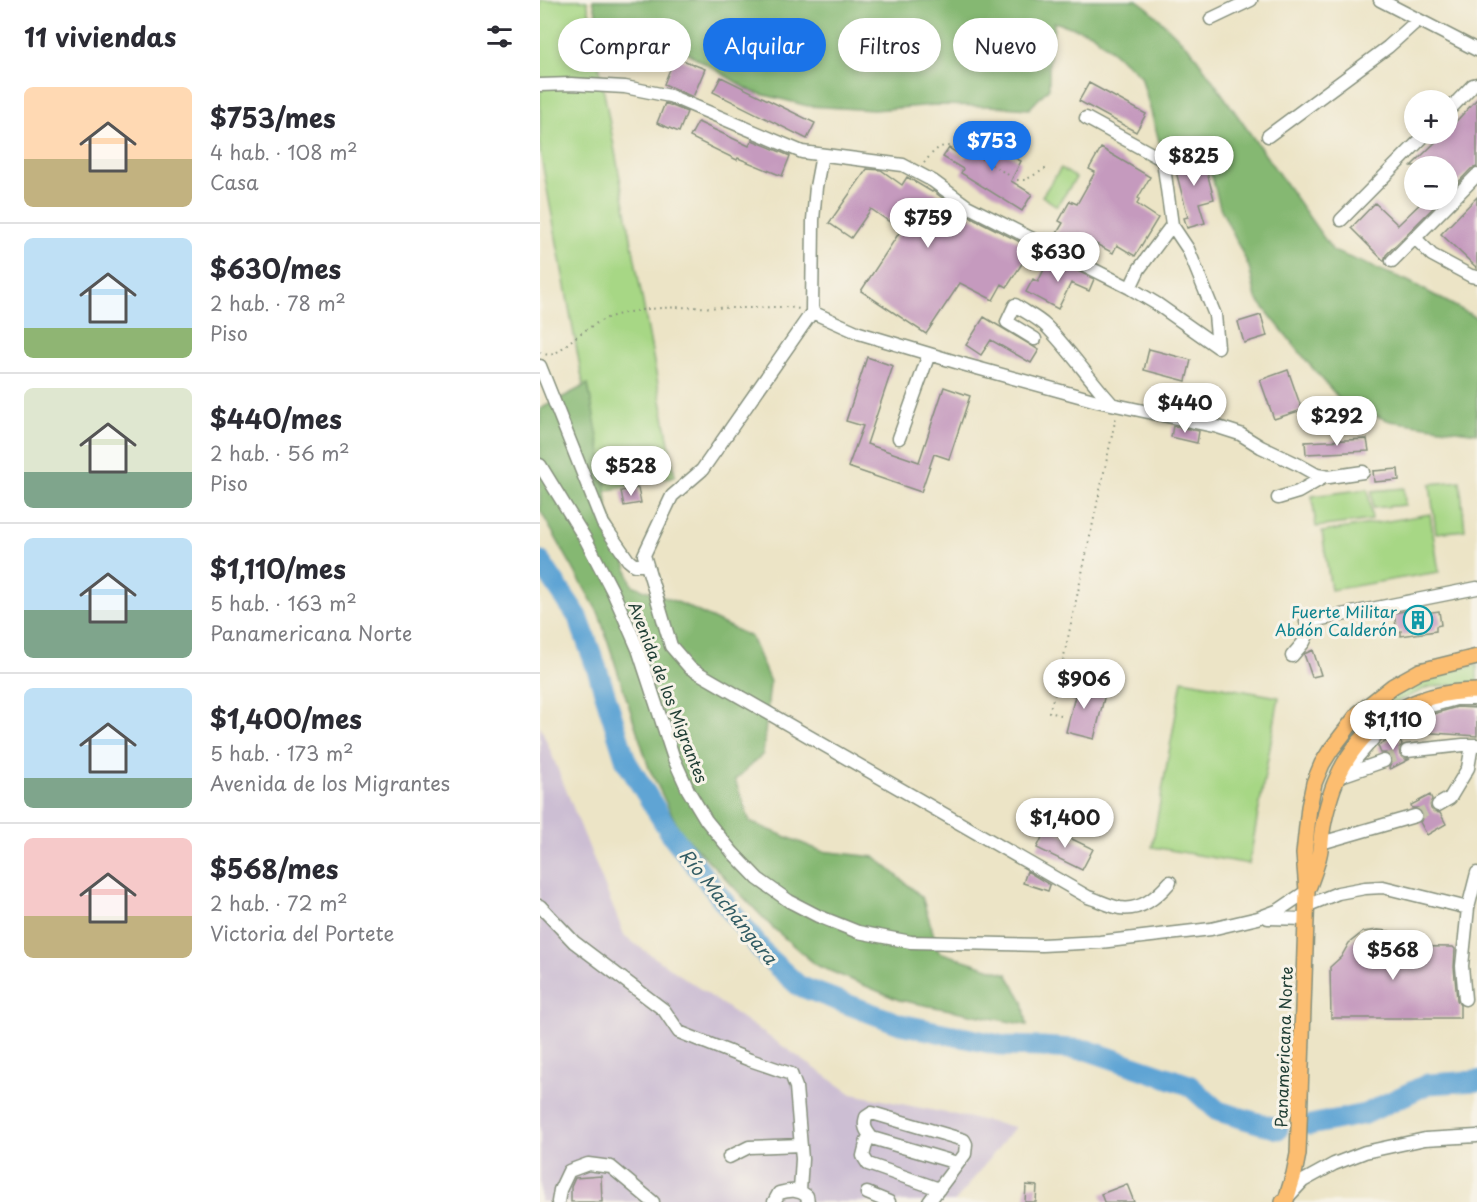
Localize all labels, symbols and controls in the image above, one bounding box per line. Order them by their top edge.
text: 11 viviendas [24,17,176,56]
chip: Comprar [558,18,691,72]
chip: Alquilar [703,18,826,72]
chip: Filtros [838,18,941,72]
chip: Nuevo [953,18,1058,72]
icon: filters [483,20,516,53]
map controls [1404,90,1458,210]
button: + [1404,90,1458,144]
text: $753/mes [210,98,336,137]
icon: home [72,111,144,183]
pin: $753 [956,121,1028,172]
text: $753 [967,125,1017,155]
pin: $825 [1158,136,1230,187]
text: 4 hab. · 108 m² [210,137,358,167]
text: $825 [1169,140,1219,170]
button: − [1404,156,1458,210]
text: Casa [210,167,259,197]
pin: $759 [892,198,964,249]
text: $759 [904,202,952,232]
pin: $630 [1022,232,1094,283]
text: $630 [1031,236,1085,266]
text: $630/mes [210,249,341,288]
icon: home [72,262,144,334]
text: 2 hab. · 78 m² [210,288,346,318]
text: Piso [210,318,248,348]
pin: $440 [1149,383,1221,434]
text: $440 [1157,387,1213,417]
pin: $292 [1301,396,1373,447]
text: $440/mes [210,399,342,438]
text: $292 [1311,400,1363,430]
icon: home [72,412,144,484]
text: 2 hab. · 56 m² [210,438,350,468]
pin: $528 [595,446,667,497]
text: $528 [605,450,657,480]
text: Piso [210,468,248,498]
text: $1,110/mes [210,549,346,588]
icon: home [72,562,144,634]
text: 5 hab. · 163 m² [210,588,357,618]
street label: Avenida de los Migrantes [623,598,715,786]
place label: Fuerte Militar Abdón Calderón [1275,599,1398,641]
building icon: Fuerte Militar Abdón Calderón [1402,604,1434,636]
text: Panamericana Norte [210,618,412,648]
pin: $906 [1048,659,1120,710]
text: $906 [1057,663,1111,693]
text: $1,400/mes [210,699,362,738]
pin: $1,110 [1344,700,1442,751]
text: $1,110 [1364,704,1422,734]
icon: home [72,712,144,784]
text: 5 hab. · 173 m² [210,738,354,768]
text: Avenida de los Migrantes [210,768,450,798]
pin: $1,400 [1016,798,1114,849]
text: $1,400 [1030,802,1100,832]
water label: Río Machángara [674,842,785,970]
text: $568/mes [210,849,339,888]
icon: home [72,862,144,934]
text: 2 hab. · 72 m² [210,888,348,918]
text: Victoria del Portete [210,918,394,948]
pin: $568 [1357,930,1429,981]
text: $568 [1367,934,1419,964]
street label: Panamericana Norte [1268,966,1298,1128]

